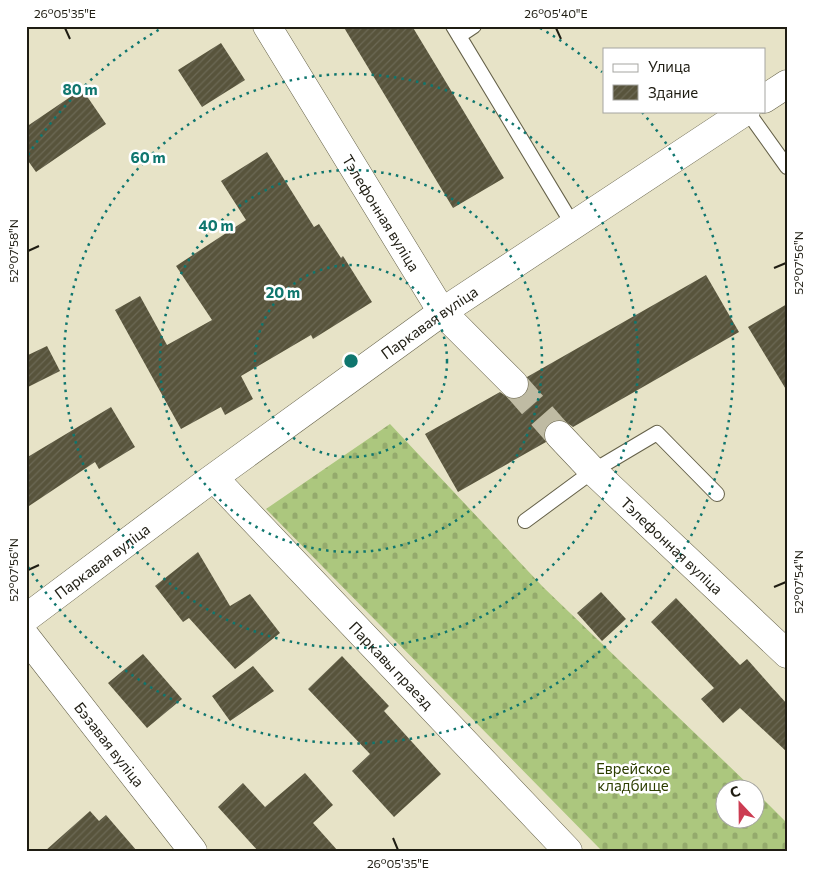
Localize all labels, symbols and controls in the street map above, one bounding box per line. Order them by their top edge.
text: 26°05'35"E [34,6,96,20]
text: 26°05'40"E [524,6,588,20]
legend [603,48,766,112]
text: Улица [648,57,690,75]
text: 80 m [62,80,98,98]
text: Здание [648,83,698,101]
text: 60 m [130,148,166,166]
street label: Тэлефонная вуліца [339,151,424,274]
text: 40 m [198,216,234,234]
text: 52°07'58"N [6,219,20,283]
text: 52°07'56"N [791,231,805,295]
street label: Паркавая вуліца [377,282,481,362]
text: 20 m [266,283,300,301]
centre of rings [342,352,360,370]
street label: Тэлефонная вуліца [617,493,727,598]
street label: Паркавая вуліца [51,520,153,602]
text: 52°07'56"N [6,538,20,602]
text: 52°07'54"N [791,550,805,614]
street label: Паркавы праезд [346,617,438,713]
street label: Бэзавая вуліца [71,698,148,790]
park label: Еврейское кладбище [596,759,670,794]
north arrow [716,780,766,830]
text: С [727,782,743,801]
text: 26°05'35"E [367,856,429,870]

